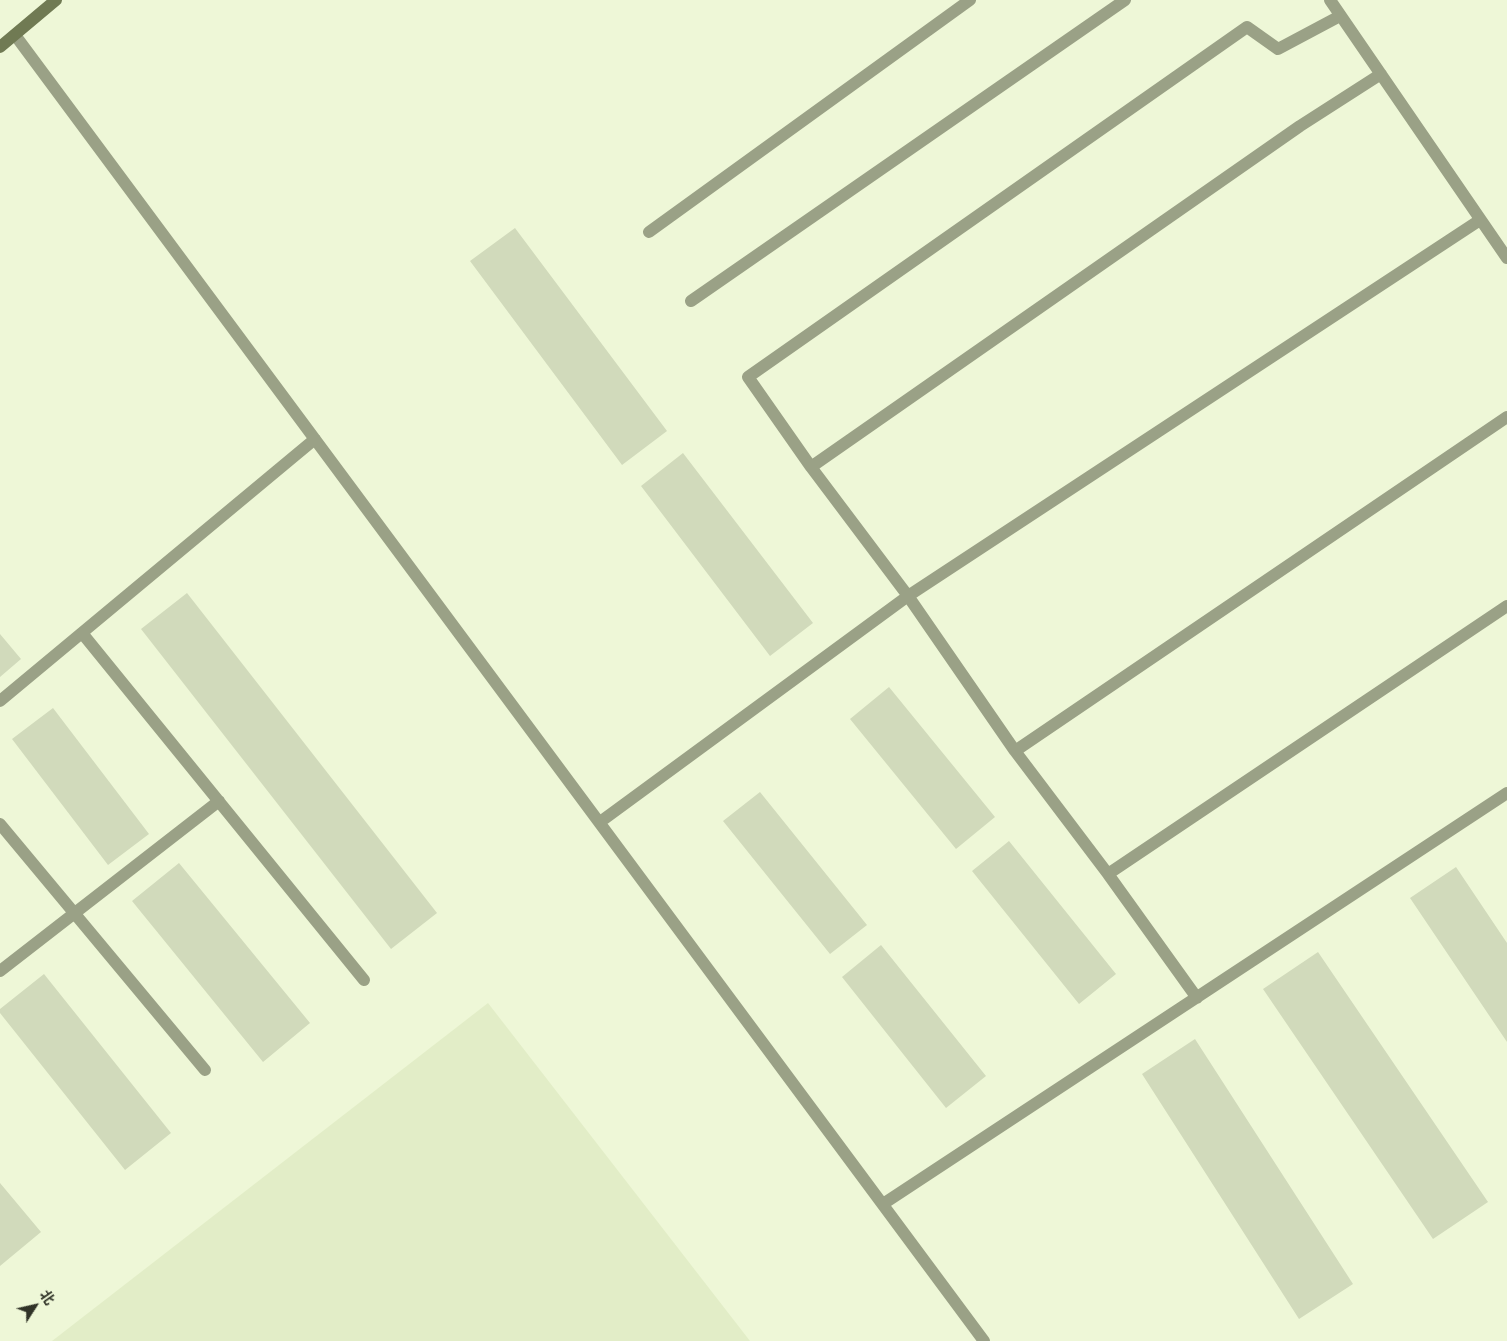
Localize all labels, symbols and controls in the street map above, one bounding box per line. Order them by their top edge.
north arrow [10,1281,60,1331]
text: 北 [35,1286,59,1309]

